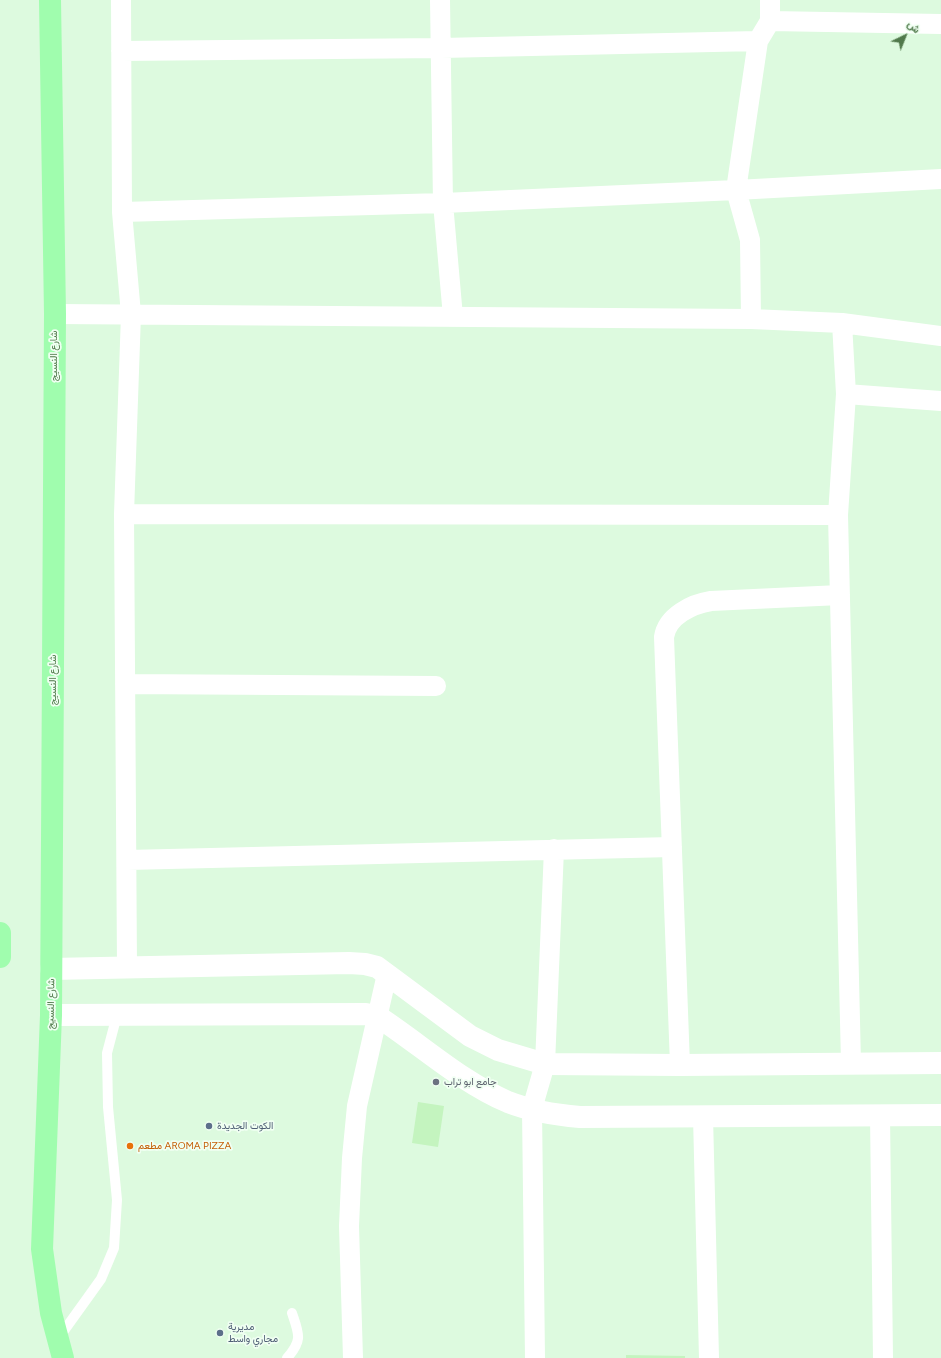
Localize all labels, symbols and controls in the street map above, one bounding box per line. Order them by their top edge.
north arrow [885,16,925,56]
text: ش [904,18,923,36]
street label: شارع النسيج [48,331,60,381]
street label: شارع النسيج [47,655,59,705]
street label: شارع النسيج [45,979,57,1029]
place label: جامع ابو تراب [444,1076,497,1088]
marker: جامع ابو تراب [431,1077,441,1087]
place label: الكوت الجديدة [217,1120,273,1132]
marker: الكوت الجديدة [204,1121,214,1131]
place label: مطعم AROMA PIZZA [138,1140,231,1152]
marker: مطعم AROMA PIZZA [125,1141,135,1151]
place label: مديرية مجاري واسط [228,1321,278,1344]
marker: مديرية مجاري واسط [215,1328,225,1338]

